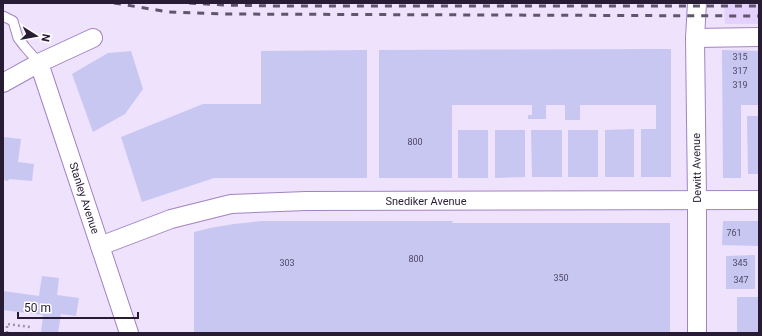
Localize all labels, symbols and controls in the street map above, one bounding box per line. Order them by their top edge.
north arrow [16,16,56,56]
text: N [38,33,52,43]
house number: 315 [732,52,748,62]
house number: 317 [732,66,748,76]
house number: 319 [732,80,748,90]
street label: Dewitt Avenue [690,133,704,203]
house number: 800 [407,137,423,147]
street label: Stanley Avenue [66,161,102,236]
street label: Snediker Avenue [385,195,467,208]
house number: 761 [726,228,742,238]
house number: 800 [408,254,424,264]
house number: 303 [279,258,295,268]
house number: 345 [732,258,748,268]
house number: 350 [553,273,569,283]
house number: 347 [733,275,749,285]
scale bar [18,294,138,320]
text: 50 m [24,301,51,315]

